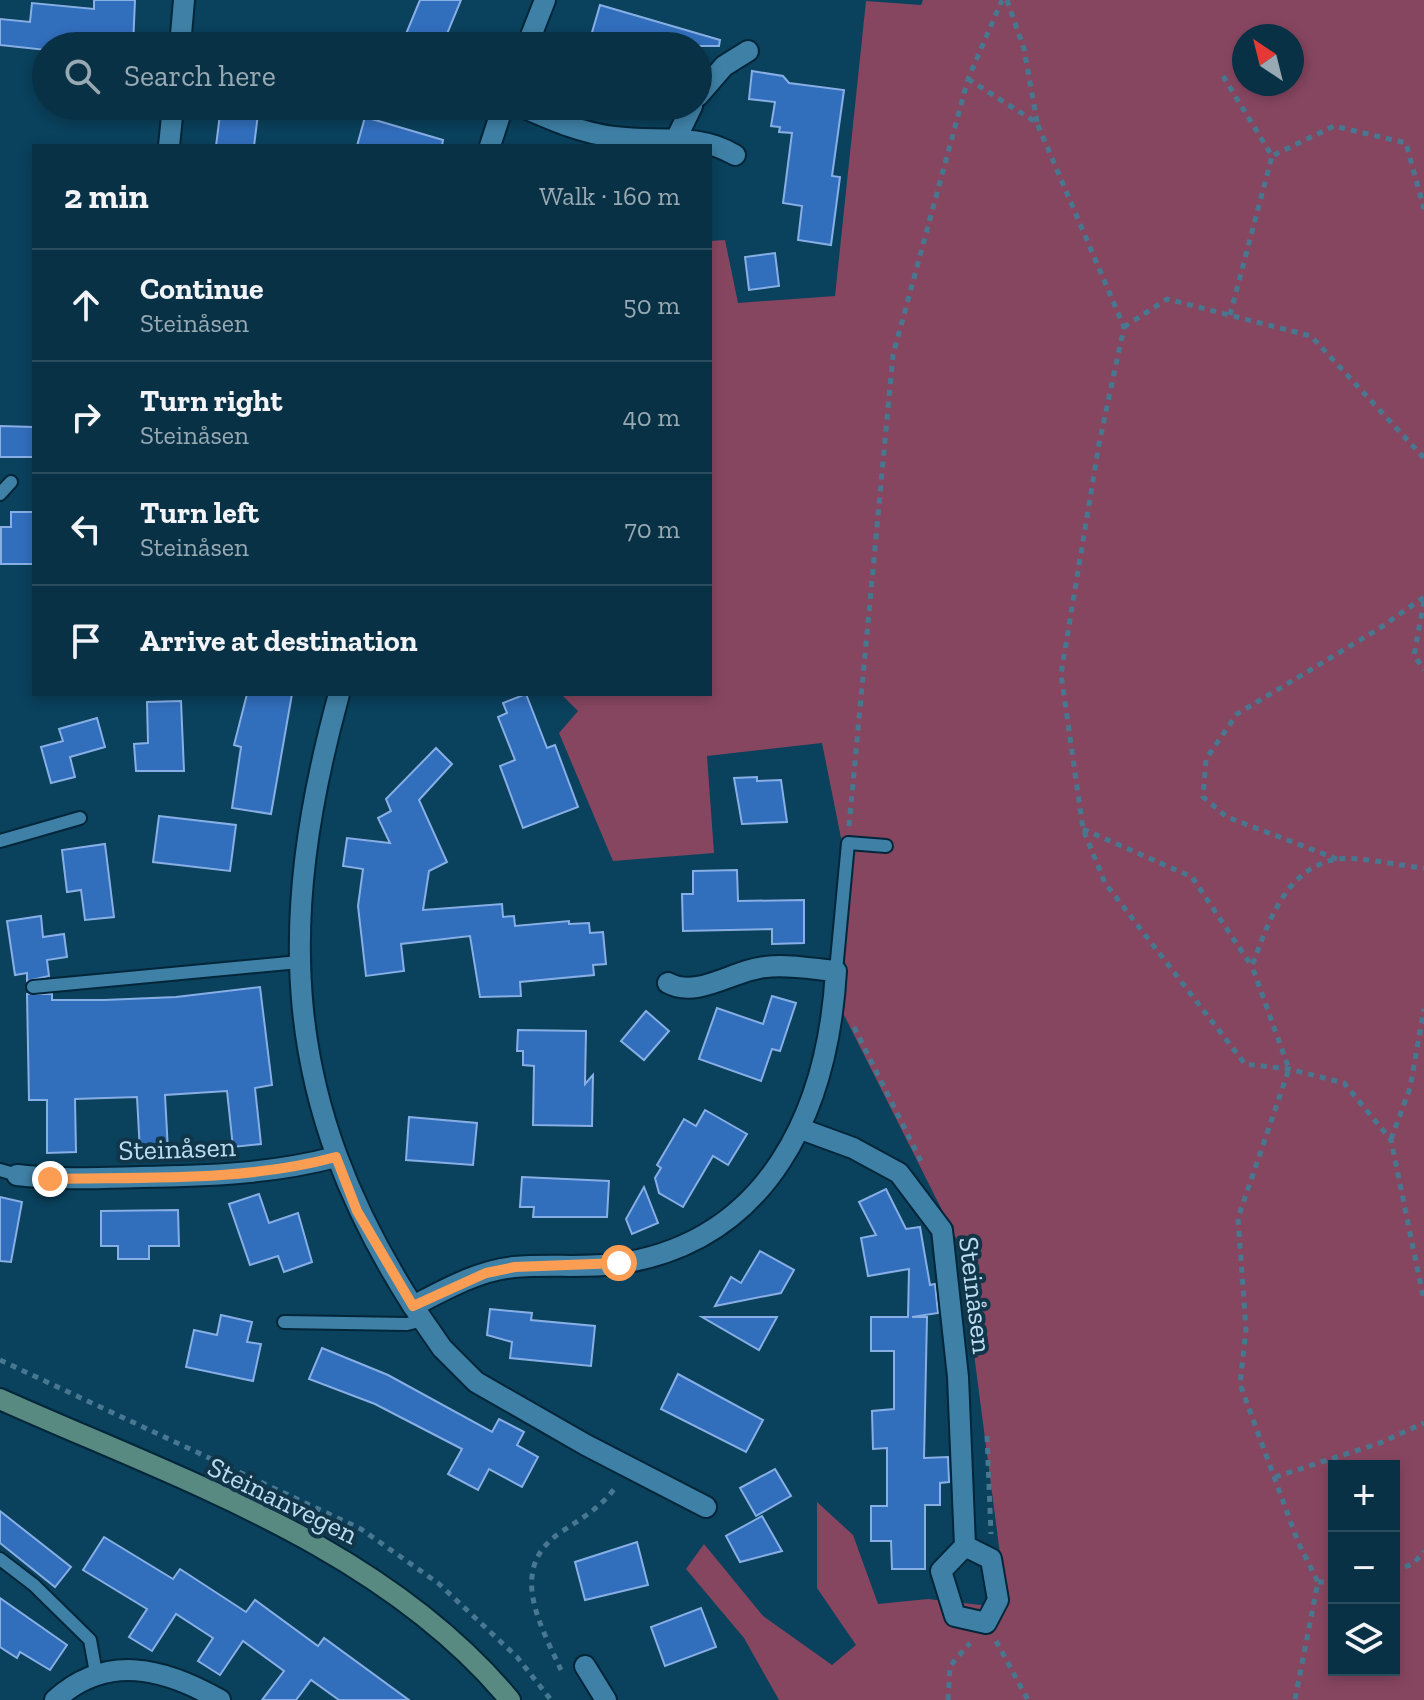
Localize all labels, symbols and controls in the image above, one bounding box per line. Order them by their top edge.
north arrow [1232,24,1304,96]
search box [32,32,712,120]
icon: search [60,54,104,98]
text: Search here [124,58,276,94]
text: 2 min [64,176,149,217]
text: Walk · 160 m [539,180,680,212]
text: Continue [140,271,264,307]
icon: ahead [64,283,108,327]
text: 50 m [623,289,680,321]
text: Steinåsen [140,307,249,339]
text: Turn right [140,383,282,419]
icon: right [64,395,108,439]
text: 40 m [623,401,680,433]
text: Steinåsen [140,419,249,451]
text: Turn left [140,495,259,531]
icon: left [64,507,108,551]
text: 70 m [624,513,680,545]
text: Steinåsen [140,531,249,563]
icon: arrive [64,619,108,663]
text: Arrive at destination [140,623,417,659]
street label: Steinåsen [118,1130,236,1167]
route end [32,1161,68,1197]
street label: Steinåsen [952,1235,999,1355]
route start [601,1245,637,1281]
street label: Steinanvegen [202,1450,363,1551]
map controls [1328,1460,1400,1676]
button: + [1328,1460,1400,1532]
button: − [1328,1532,1400,1604]
button: layers [1328,1604,1400,1676]

